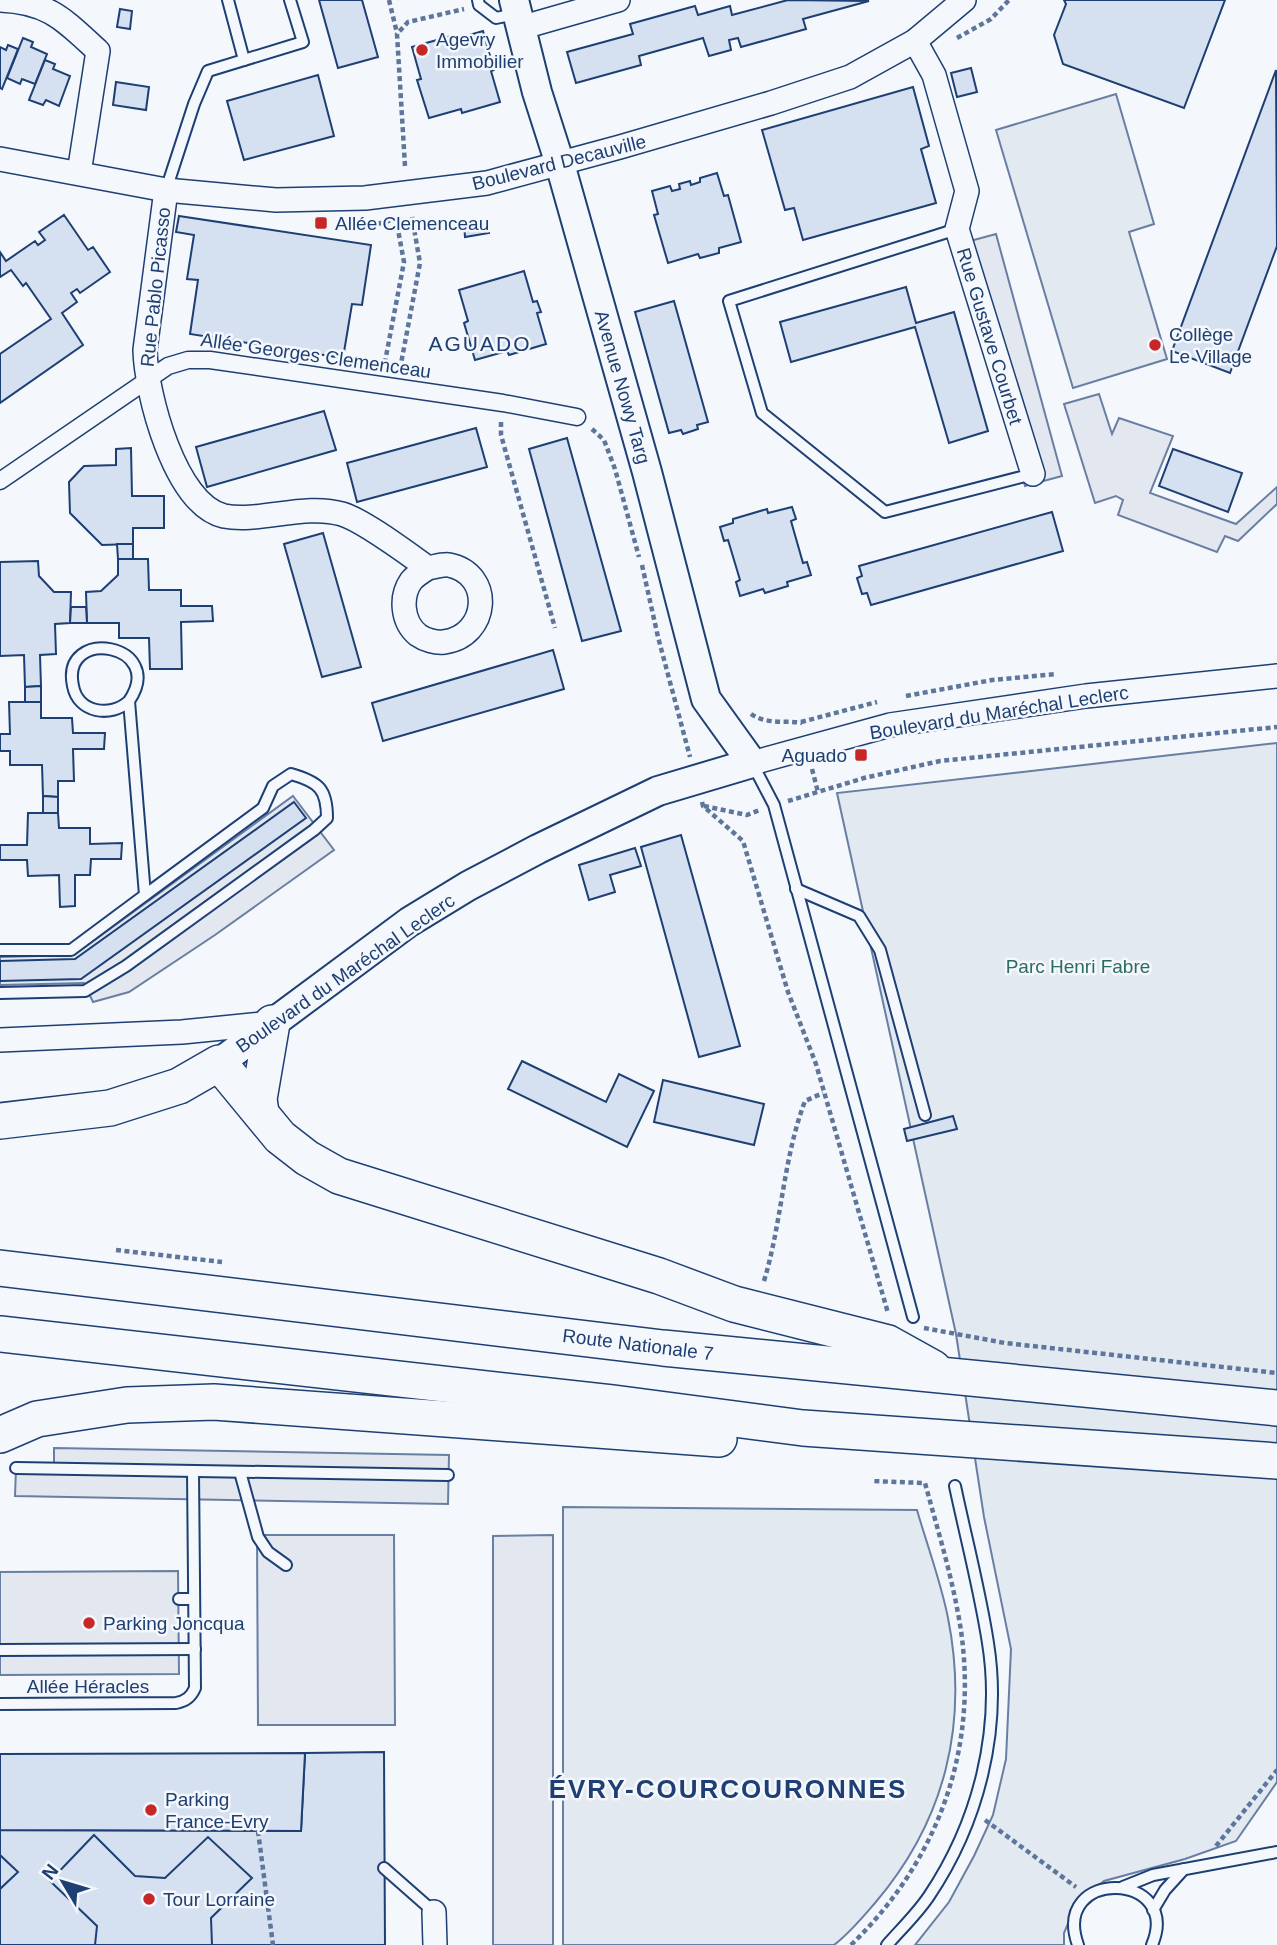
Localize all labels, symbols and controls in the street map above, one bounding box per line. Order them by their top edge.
place label: Agevry Immobilier [436,29,524,72]
marker: Agevry Immobilier [414,42,430,58]
street label: Boulevard Decauville [470,131,648,194]
street label: Rue Pablo Picasso [137,206,174,368]
place label: Allée Clemenceau [335,213,489,234]
marker: Allée Clemenceau [313,215,329,231]
street label: Rue Gustave Courbet [953,245,1027,428]
street label: Avenue Nowy Targ [591,308,654,466]
place label: Collège Le Village [1169,324,1252,367]
street label: Allée Georges Clemenceau [199,329,432,382]
district label: AGUADO [428,332,532,355]
marker: Collège Le Village [1147,337,1163,353]
street label: Boulevard du Maréchal Leclerc [868,682,1130,743]
place label: Aguado [781,745,847,766]
marker: Aguado [853,747,869,763]
street label: Boulevard du Maréchal Leclerc [232,890,459,1057]
park label: Parc Henri Fabre [1006,956,1150,977]
street label: Route Nationale 7 [561,1325,715,1364]
place label: Parking Joncqua [103,1613,245,1634]
marker: Parking Joncqua [81,1615,97,1631]
street label: Allée Héracles [27,1676,149,1697]
district label: ÉVRY-COURCOURONNES [549,1774,907,1804]
place label: Parking France-Evry [165,1789,269,1832]
marker: Parking France-Evry [143,1802,159,1818]
north arrow [28,1847,98,1917]
text: N [37,1860,62,1884]
place label: Tour Lorraine [163,1889,275,1910]
marker: Tour Lorraine [141,1891,157,1907]

